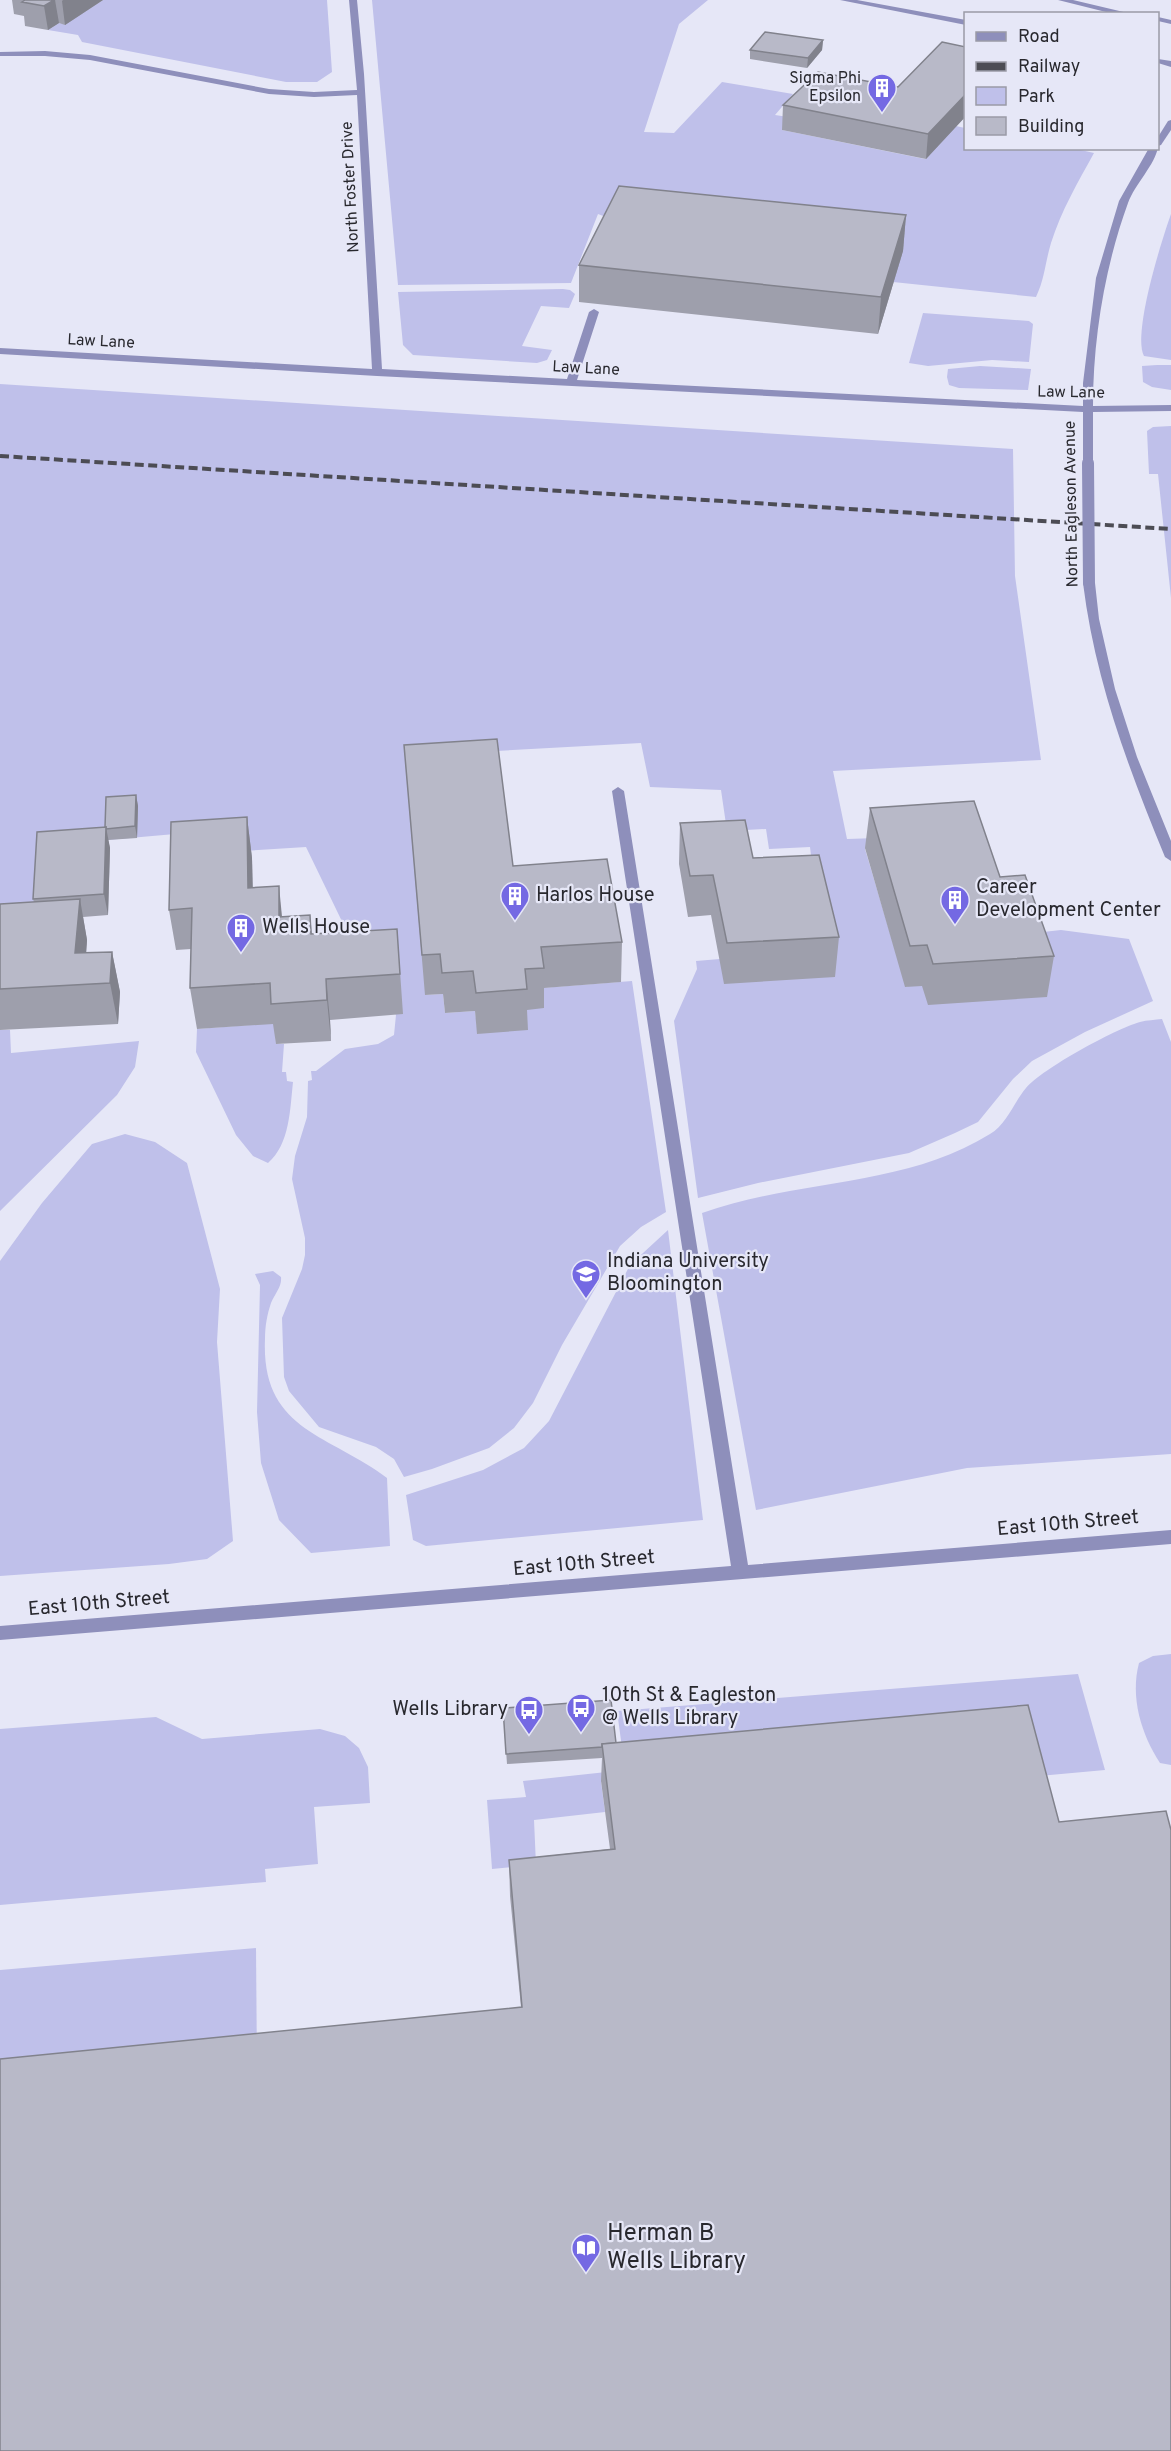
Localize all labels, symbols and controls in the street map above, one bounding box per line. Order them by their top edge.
legend [964,12,1159,150]
text: Road [1018,26,1060,49]
text: Railway [1018,56,1080,79]
place label: Sigma Phi Epsilon [789,69,861,107]
building icon: Sigma Phi Epsilon [866,72,898,114]
text: Park [1018,86,1055,109]
text: Building [1018,116,1084,139]
street label: North Foster Drive [338,121,364,253]
street label: Law Lane [67,330,135,354]
street label: Law Lane [552,357,620,381]
street label: Law Lane [1037,382,1105,404]
street label: North Eagleson Avenue [1061,420,1083,588]
place label: Career Development Center [976,875,1161,924]
building icon: Harlos House [499,880,531,922]
place label: Harlos House [536,883,655,909]
building icon: Career Development Center [939,884,971,926]
building icon: Wells House [225,912,257,954]
place label: Wells House [262,915,370,941]
place label: Indiana University Bloomington [607,1249,769,1298]
school or university icon: Indiana University Bloomington [570,1258,602,1300]
street label: East 10th Street [996,1505,1140,1543]
street label: East 10th Street [512,1545,656,1583]
street label: East 10th Street [27,1585,171,1623]
place label: 10th St & Eagleston @ Wells Library [602,1683,776,1732]
bus stop icon: 10th St & Eagleston @ Wells Library [565,1692,597,1734]
bus stop icon: Wells Library [513,1694,545,1736]
place label: Wells Library [392,1697,508,1723]
place label: Herman B Wells Library [607,2219,746,2277]
library icon: Herman B Wells Library [570,2232,602,2274]

